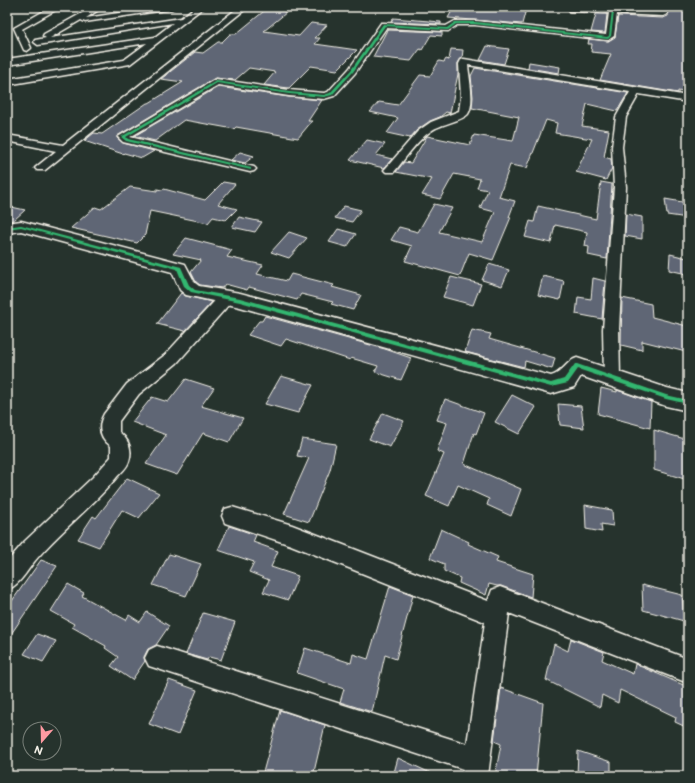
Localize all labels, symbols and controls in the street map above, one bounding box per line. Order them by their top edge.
north arrow [22,721,62,761]
text: N [33,742,45,757]

